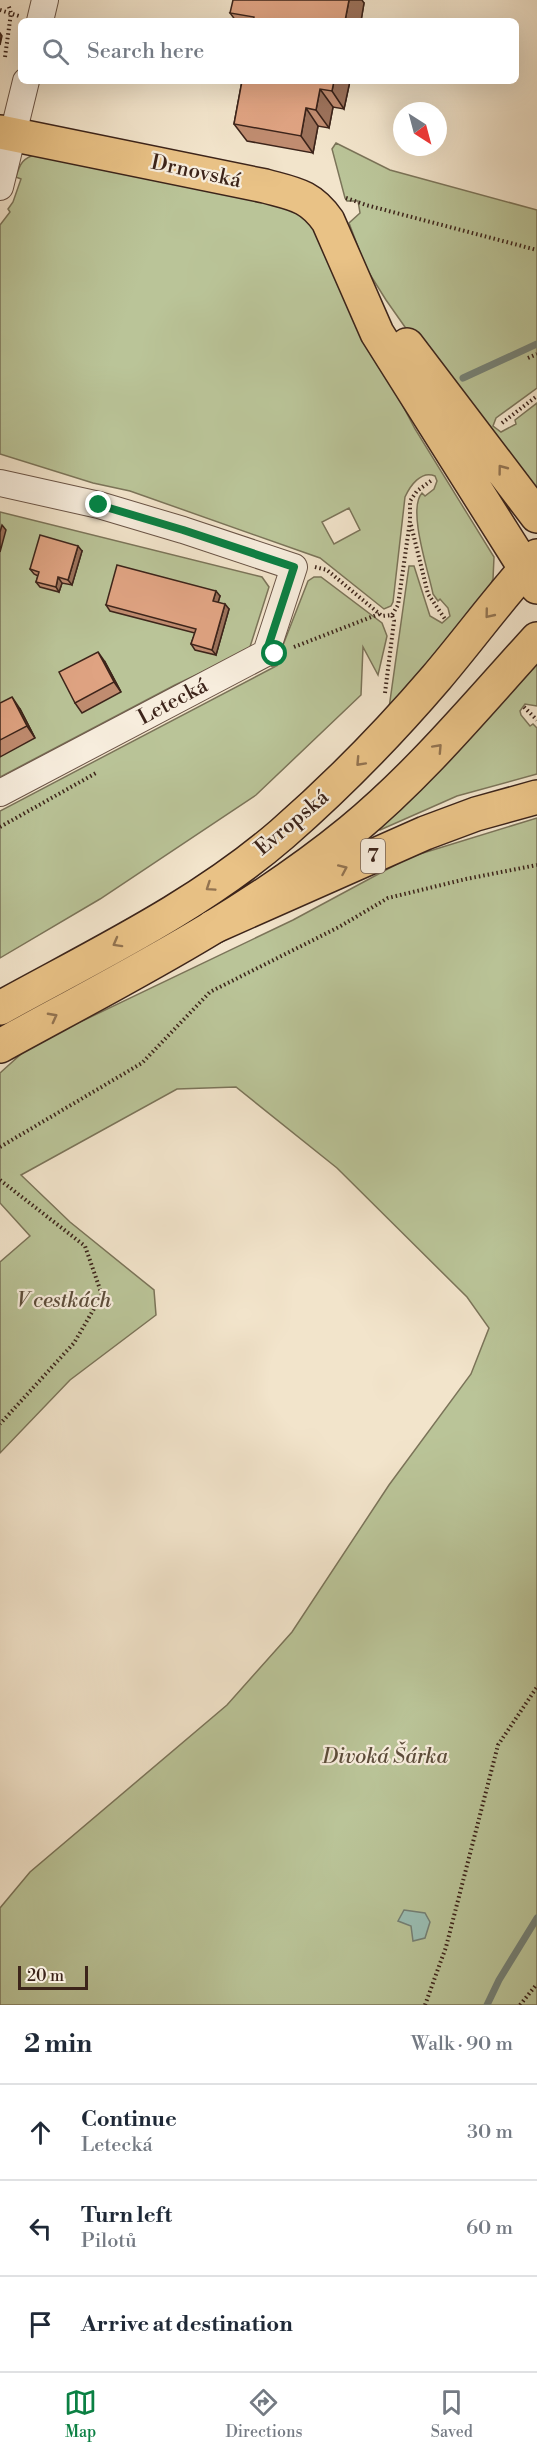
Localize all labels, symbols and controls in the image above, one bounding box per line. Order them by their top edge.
search box [18,18,519,84]
icon: search [39,35,72,68]
text: Search here [87,38,204,65]
north arrow [393,102,447,156]
street label: Drnovská [149,150,244,194]
one-way arrow [498,464,509,475]
route end [85,491,111,517]
one-way arrow [485,607,496,618]
route start [261,640,287,666]
street label: Letecká [134,673,213,731]
one-way arrow [431,744,442,755]
one-way arrow [356,754,367,765]
street label: Evropská [250,784,335,861]
road number: 7 [361,839,385,873]
one-way arrow [337,864,348,876]
one-way arrow [206,879,217,890]
one-way arrow [113,936,123,947]
one-way arrow [47,1013,57,1024]
park label: V cestkách [17,1288,112,1314]
park label: Divoká Šárka [321,1741,448,1770]
scale bar [18,1963,88,1990]
text: 20 m [27,1966,64,1986]
text: 2 min [24,2028,92,2060]
text: Walk · 90 m [411,2032,513,2057]
text: Continue [81,2106,177,2133]
icon: ahead [24,2116,57,2149]
text: 30 m [467,2120,513,2145]
text: Letecká [81,2133,153,2158]
text: Turn left [81,2202,172,2229]
icon: left [24,2212,57,2245]
text: 60 m [466,2216,513,2241]
text: Pilotů [81,2229,137,2254]
icon: arrive [24,2308,57,2341]
text: Arrive at destination [81,2311,293,2338]
tab: Map [64,2386,97,2442]
tab: Directions [225,2386,303,2442]
tab: Saved [431,2386,473,2442]

